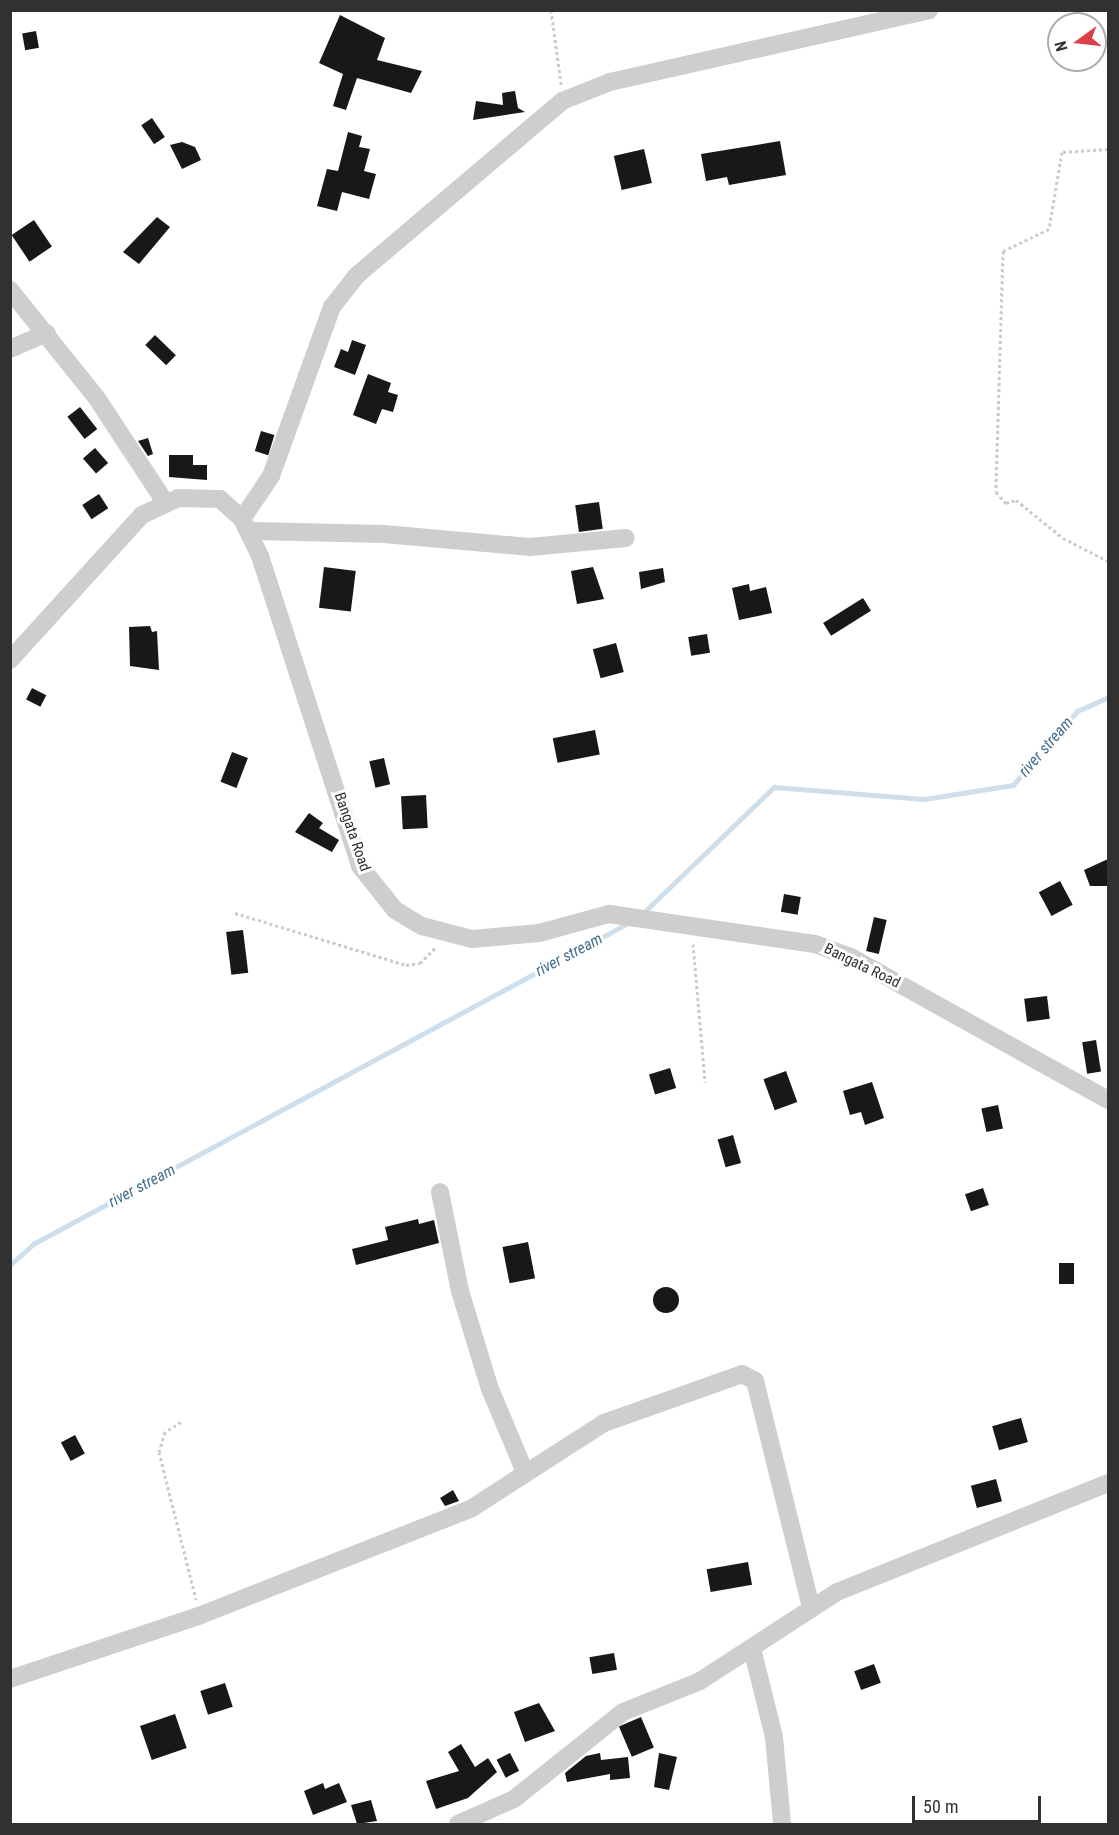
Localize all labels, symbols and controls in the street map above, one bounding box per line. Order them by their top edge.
north arrow [1047,12,1107,72]
text: N [1051,39,1072,53]
water label: river stream [1015,713,1077,781]
street label: Bangata Road [330,790,374,874]
water label: river stream [532,929,606,981]
street label: Bangata Road [821,940,903,992]
water label: river stream [105,1160,179,1212]
scale bar [915,1784,1044,1822]
text: 50 m [923,1796,958,1817]

